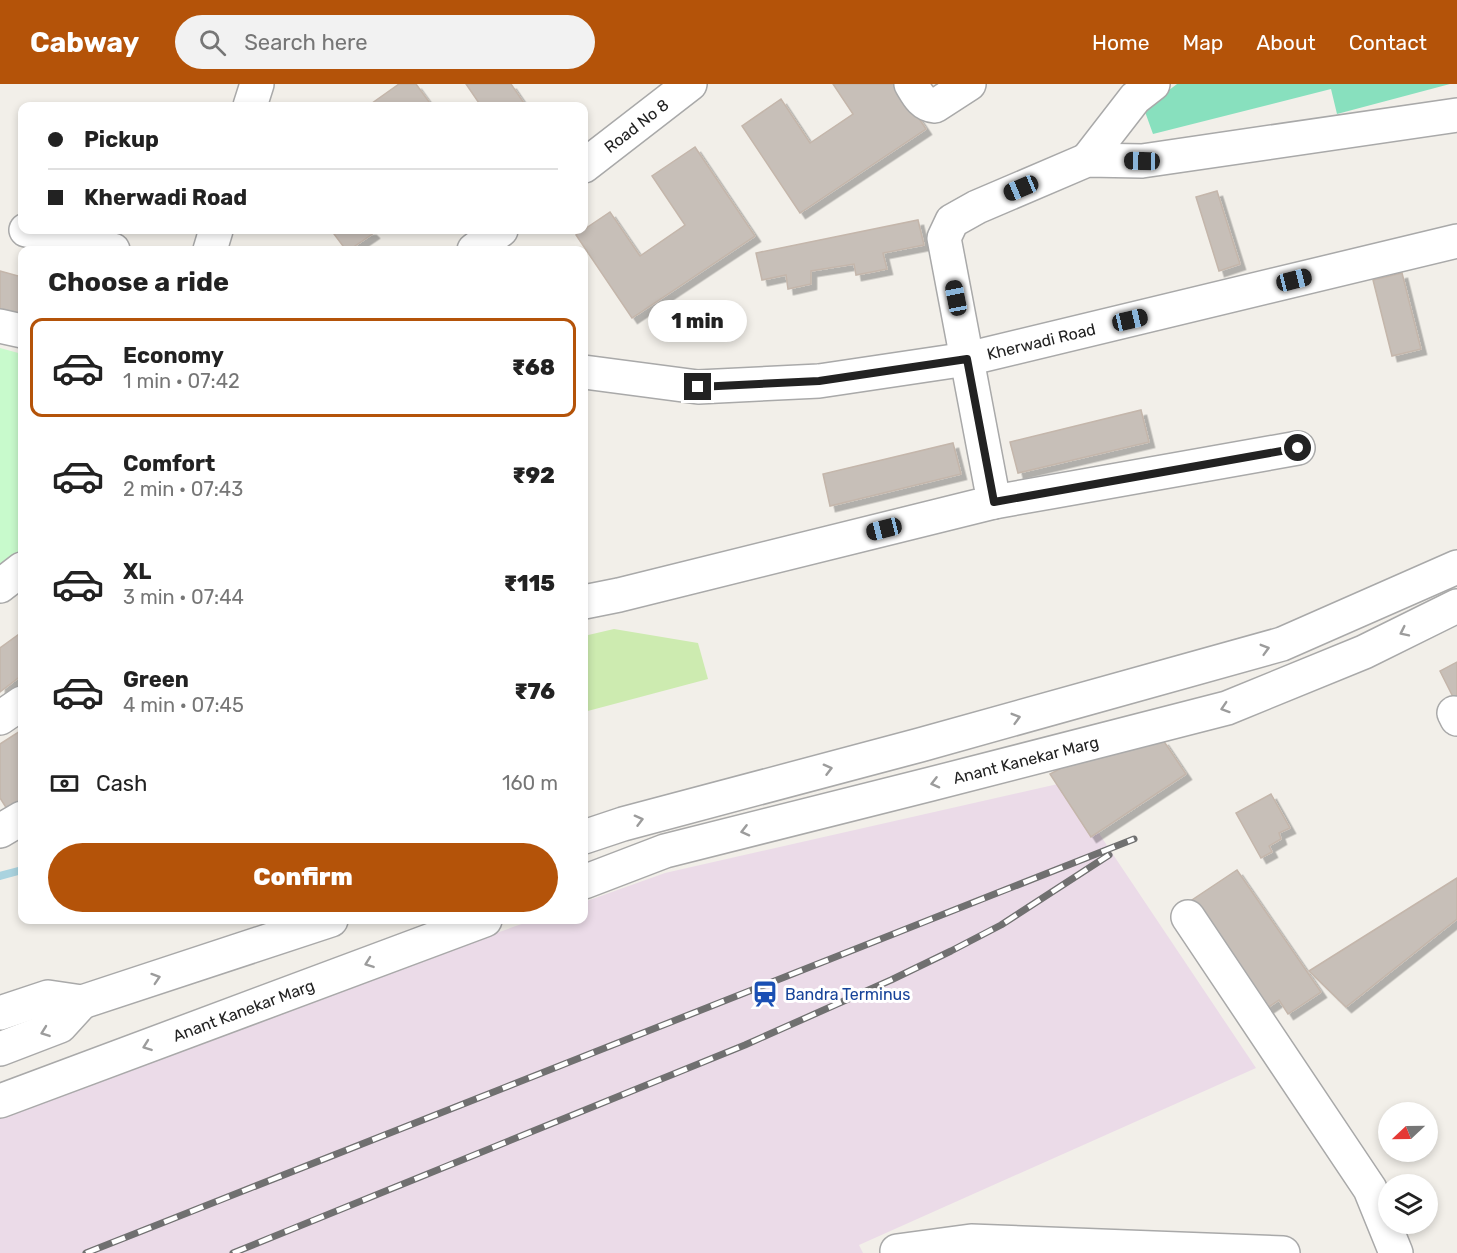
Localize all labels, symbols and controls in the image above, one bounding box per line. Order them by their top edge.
search box [175,15,595,69]
text: Cabway [30,26,139,59]
icon: search [196,26,229,59]
text: Search here [244,29,368,56]
text: Home [1092,30,1149,55]
text: Map [1182,30,1223,55]
text: About [1256,30,1316,55]
text: Contact [1349,30,1427,55]
street label: Road No 8 [600,95,672,156]
text: Pickup [84,126,159,153]
car [1124,152,1160,170]
car [1001,173,1041,203]
text: Kherwadi Road [84,184,247,211]
text: Choose a ride [48,266,229,298]
car [1274,267,1314,293]
car [944,279,968,317]
callout: 1 min [648,300,748,342]
car [1110,307,1150,333]
text: 1 min [671,309,724,333]
street label: Kherwadi Road [985,319,1097,363]
icon: car [51,341,105,395]
text: Economy [123,342,224,369]
text: ₹68 [512,354,555,381]
text: 1 min · 07:42 [123,369,240,393]
route end [684,373,711,400]
route start [1284,434,1311,461]
icon: car [51,449,105,503]
text: Comfort [123,450,215,477]
text: ₹92 [512,462,555,489]
text: 2 min · 07:43 [123,477,243,501]
car [864,516,904,542]
icon: car [51,557,105,611]
text: XL [123,558,151,585]
text: ₹115 [504,570,555,597]
text: 3 min · 07:44 [123,585,244,609]
one-way arrow [1400,625,1411,636]
one-way arrow [1259,644,1269,656]
icon: car [51,665,105,719]
text: Green [123,666,189,693]
text: ₹76 [514,678,555,705]
text: 4 min · 07:45 [123,693,244,717]
one-way arrow [1220,701,1231,713]
one-way arrow [1011,713,1021,726]
street label: Anant Kanekar Marg [951,732,1101,787]
one-way arrow [823,764,833,777]
icon: cash [48,767,81,800]
text: Cash [96,770,147,797]
text: 160 m [502,771,558,795]
one-way arrow [930,776,940,789]
one-way arrow [634,814,644,827]
one-way arrow [741,823,751,836]
button: Confirm [48,843,558,912]
one-way arrow [364,956,375,969]
one-way arrow [150,972,161,985]
street label: Anant Kanekar Marg [170,975,317,1045]
station icon: Bandra Terminus [750,979,780,1009]
place label: Bandra Terminus [785,985,910,1004]
one-way arrow [40,1025,51,1037]
one-way arrow [142,1039,153,1052]
north arrow [1378,1102,1438,1162]
map controls [1378,1102,1438,1234]
button: layers [1378,1174,1438,1234]

